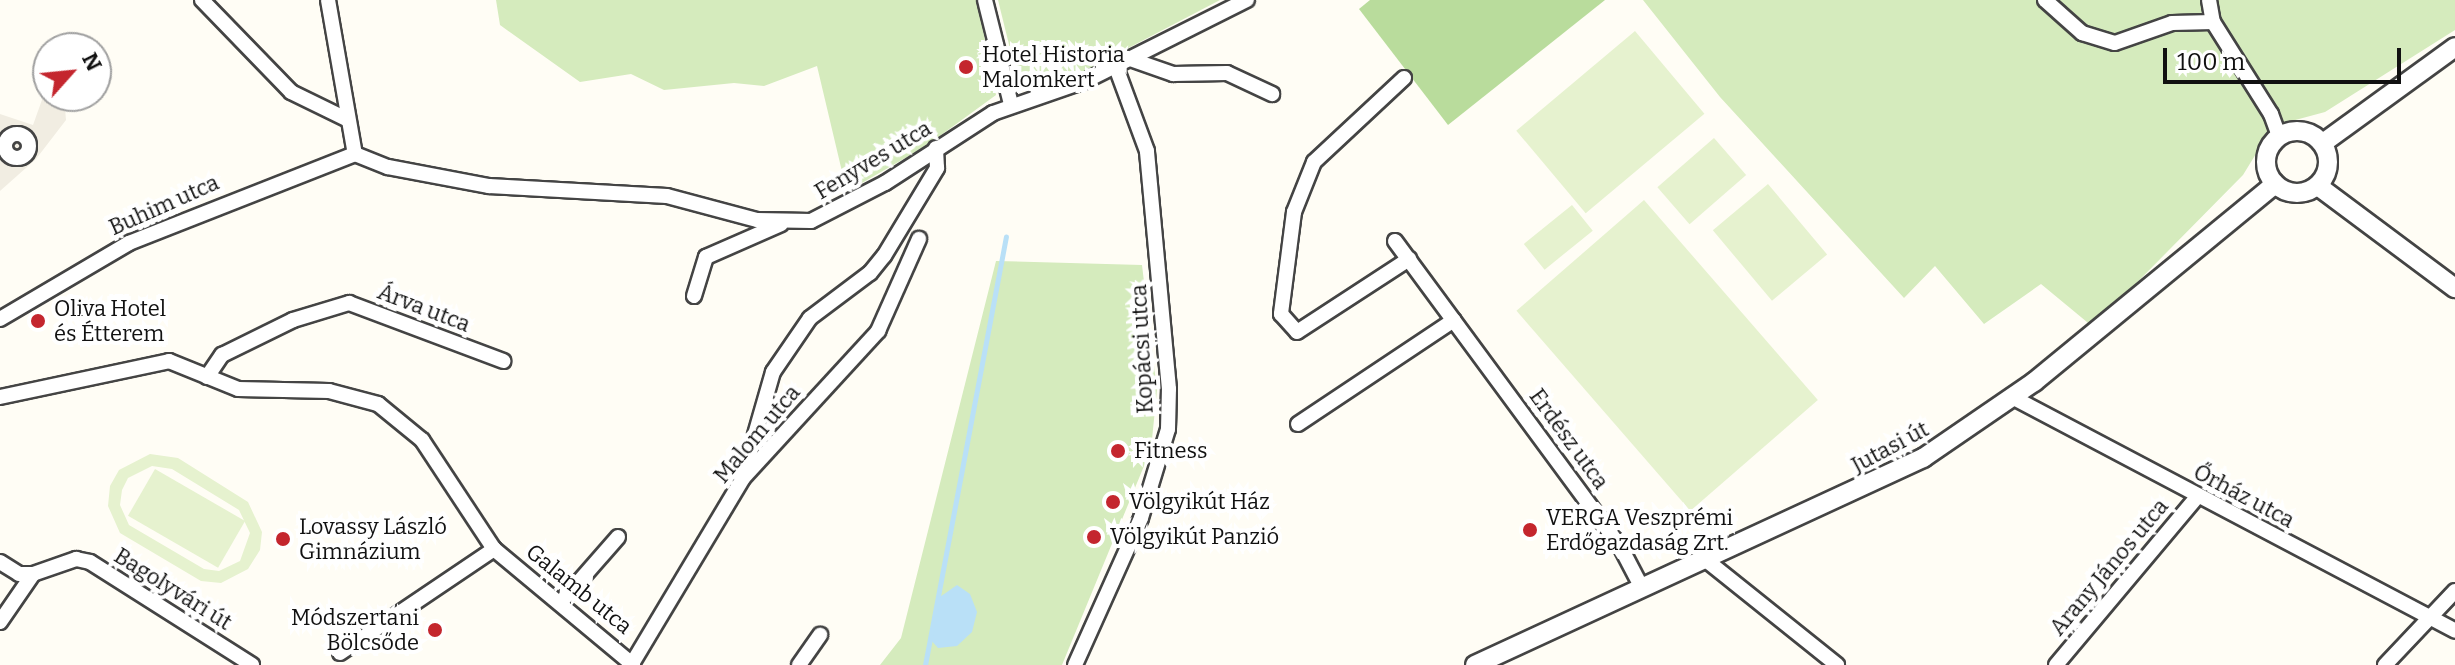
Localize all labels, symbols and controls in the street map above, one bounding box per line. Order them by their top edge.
north arrow [32,32,112,112]
scale bar [2167,32,2405,82]
place label: Hotel Historia Malomkert [982,41,1125,92]
text: N [76,48,108,75]
text: 100 m [2177,48,2245,76]
marker: Hotel Historia Malomkert [957,58,975,76]
street label: Fenyves utca [810,115,936,205]
street label: Buhim utca [105,169,223,241]
street label: Árva utca [374,278,474,338]
street label: Kopácsi utca [1125,284,1159,414]
place label: Oliva Hotel és Étterem [54,295,166,346]
marker: Oliva Hotel és Étterem [29,312,47,330]
street label: Malom utca [708,380,806,488]
street label: Erdész utca [1524,384,1614,494]
street label: Jutasi út [1847,416,1933,478]
place label: Fitness [1134,438,1208,464]
marker: Fitness [1109,442,1127,460]
street label: Őrház utca [2189,458,2299,534]
place label: Völgyikút Ház [1129,489,1270,515]
marker: Völgyikút Ház [1104,493,1122,511]
street label: Arany János utca [2044,493,2174,641]
place label: VERGA Veszprémi Erdőgazdaság Zrt. [1546,504,1733,556]
place label: Lovassy László Gimnázium [299,513,447,564]
marker: VERGA Veszprémi Erdőgazdaság Zrt. [1521,521,1539,539]
place label: Völgyikút Panzió [1110,524,1279,550]
marker: Völgyikút Panzió [1085,528,1103,546]
marker: Lovassy László Gimnázium [274,530,292,548]
street label: Galamb utca [521,538,637,640]
street label: Bagolyvári út [109,542,237,636]
place label: Módszertani Bölcsőde [291,604,419,656]
marker: Módszertani Bölcsőde [426,621,444,639]

